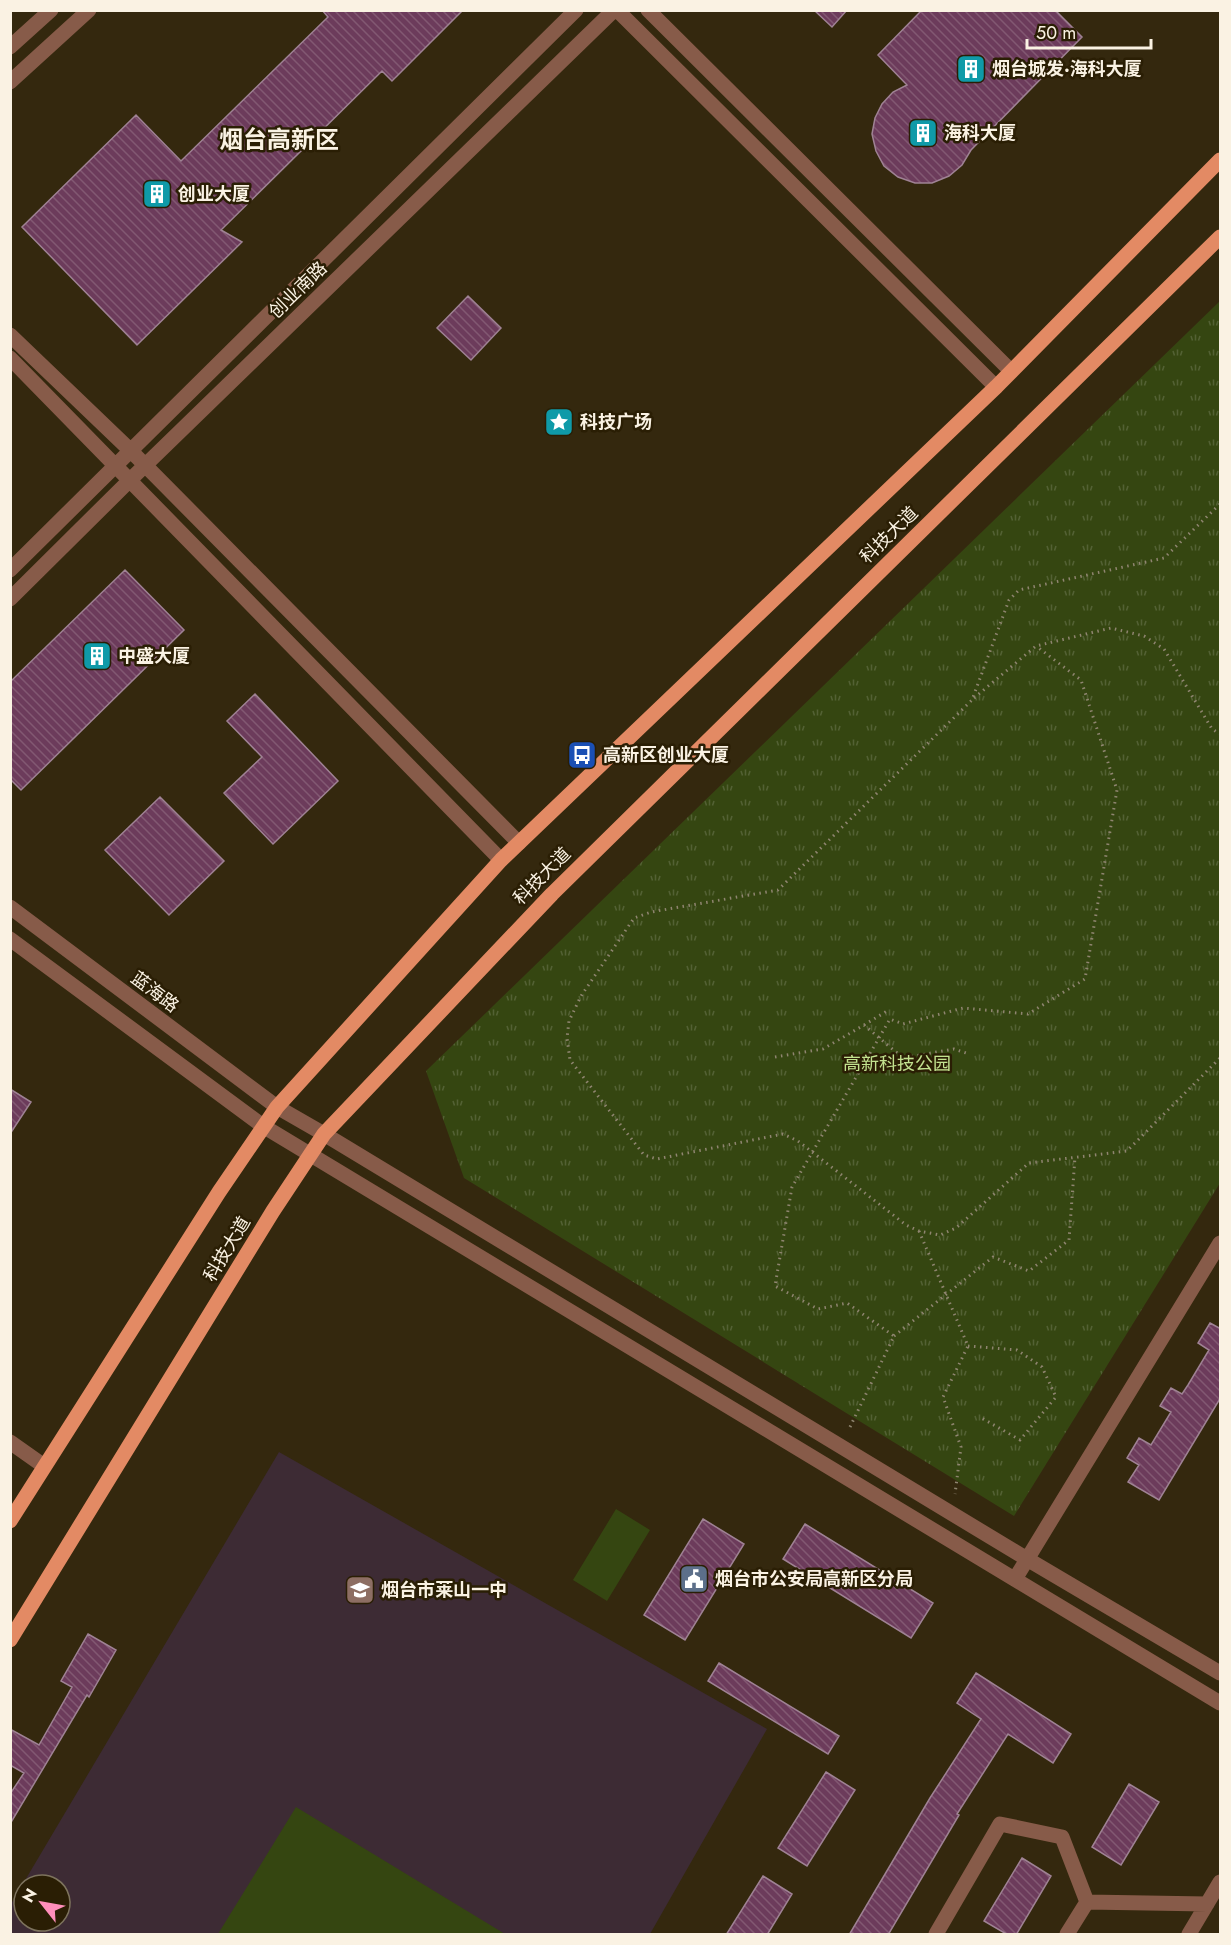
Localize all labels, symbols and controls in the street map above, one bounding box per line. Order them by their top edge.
scale bar [1027,12,1152,50]
text: 50 m [1036,20,1076,46]
building icon: 烟台城发·海科大厦 [955,53,987,85]
place label: 烟台城发·海科大厦 [992,56,1142,82]
building icon: 海科大厦 [907,117,939,149]
place label: 海科大厦 [944,120,1016,146]
district label: 烟台高新区 [219,122,339,157]
building icon: 创业大厦 [141,178,173,210]
place label: 创业大厦 [178,181,250,207]
street label: 创业南路 [263,256,333,324]
place icon: 科技广场 [543,406,575,438]
place label: 科技广场 [580,409,652,435]
street label: 科技大道 [854,501,924,569]
building icon: 中盛大厦 [81,640,113,672]
place label: 中盛大厦 [118,643,190,669]
bus stop icon: 高新区创业大厦 [566,739,598,771]
place label: 高新区创业大厦 [603,742,729,768]
street label: 科技大道 [507,841,577,911]
street label: 蓝海路 [126,965,184,1019]
park label: 高新科技公园 [843,1051,951,1077]
street label: 科技大道 [197,1211,257,1287]
public building icon: 烟台市公安局高新区分局 [678,1563,710,1595]
place label: 烟台市公安局高新区分局 [715,1566,913,1592]
school or university icon: 烟台市莱山一中 [344,1574,376,1606]
place label: 烟台市莱山一中 [381,1577,507,1603]
north arrow [12,1873,72,1933]
text: N [16,1884,43,1907]

